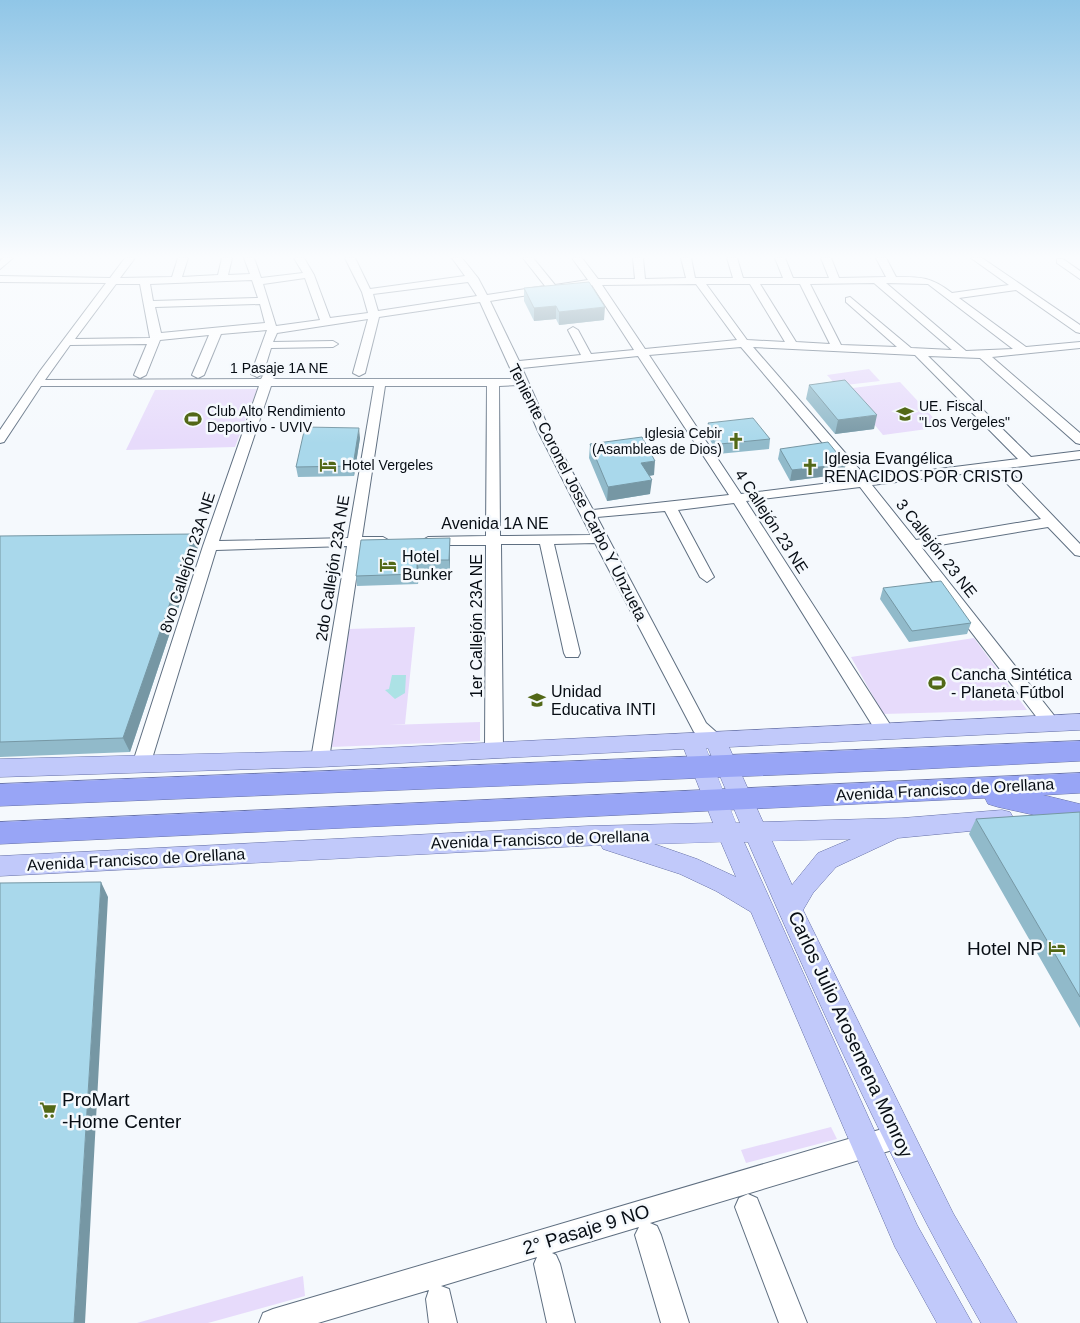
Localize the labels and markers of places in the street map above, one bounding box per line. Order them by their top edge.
place label: UE. Fiscal "Los Vergeles" [919,398,1010,430]
place label: Club Alto Rendimiento Deportivo - UVIV [207,403,346,435]
school or university icon: UE. Fiscal "Los Vergeles" [895,404,915,424]
sports icon: Club Alto Rendimiento Deportivo - UVIV [183,409,203,429]
place label: Iglesia Cebir (Asambleas de Dios) [592,425,722,457]
church icon: Iglesia Cebir (Asambleas de Dios) [726,431,746,451]
place label: Iglesia Evangélica RENACIDOS POR CRISTO [824,450,1023,485]
hotel icon: Hotel Vergeles [318,455,338,475]
place label: Hotel Vergeles [342,457,433,473]
church icon: Iglesia Evangélica RENACIDOS POR CRISTO [800,457,820,477]
place label: Hotel Bunker [402,548,453,583]
hotel icon: Hotel Bunker [378,555,398,575]
place label: Cancha Sintética - Planeta Fútbol [951,666,1072,701]
sports icon: Cancha Sintética - Planeta Fútbol [927,673,947,693]
place label: Unidad Educativa INTI [551,683,656,718]
school or university icon: Unidad Educativa INTI [527,690,547,710]
place label: Hotel NP [967,938,1043,959]
hotel icon: Hotel NP [1047,938,1067,958]
place label: ProMart -Home Center [62,1089,182,1132]
supermarket icon: ProMart -Home Center [38,1100,58,1120]

